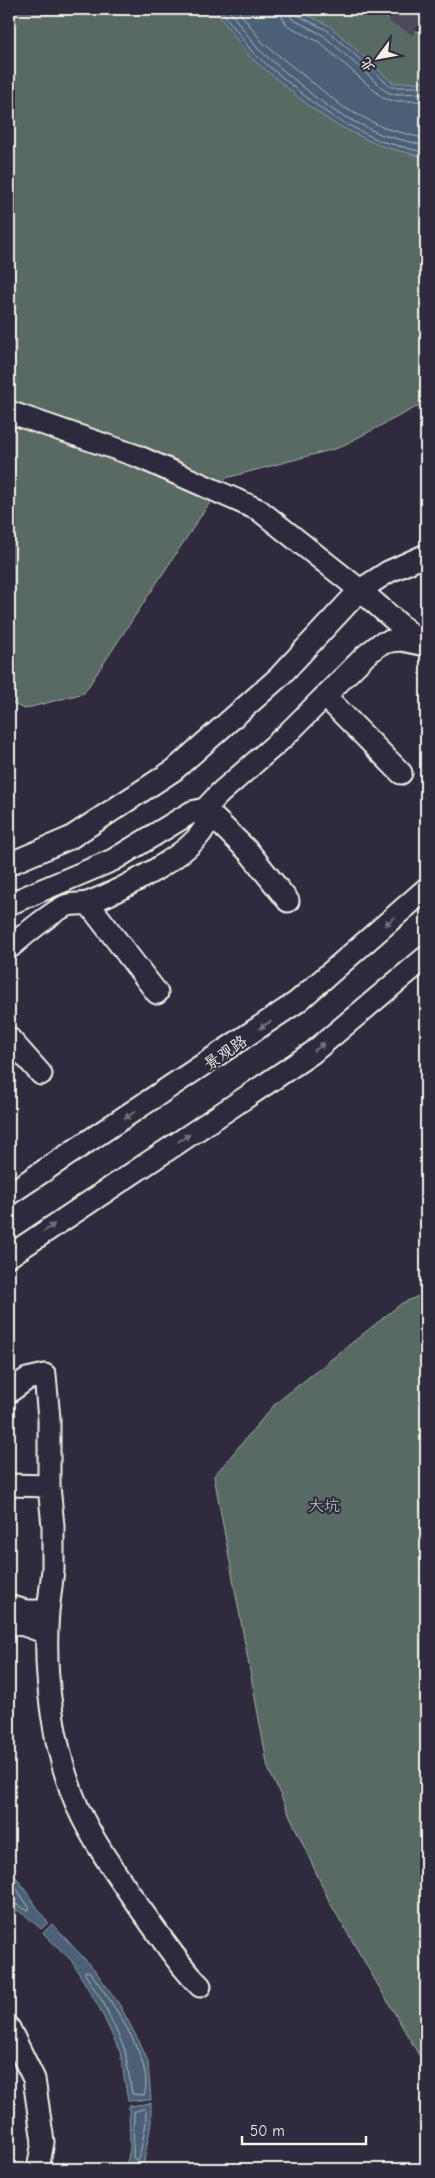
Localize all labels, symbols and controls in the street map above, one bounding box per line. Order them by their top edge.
north arrow [352,32,402,82]
text: 北 [356,54,378,75]
one-way arrow [384,915,396,927]
one-way arrow [258,1020,272,1030]
street label: 景观路 [201,1032,250,1074]
one-way arrow [313,1042,325,1053]
one-way arrow [123,1110,136,1120]
one-way arrow [178,1134,191,1143]
one-way arrow [42,1223,56,1233]
park label: 大坑 [308,1497,340,1515]
scale bar [242,2113,366,2145]
text: 50 m [250,2122,285,2140]

